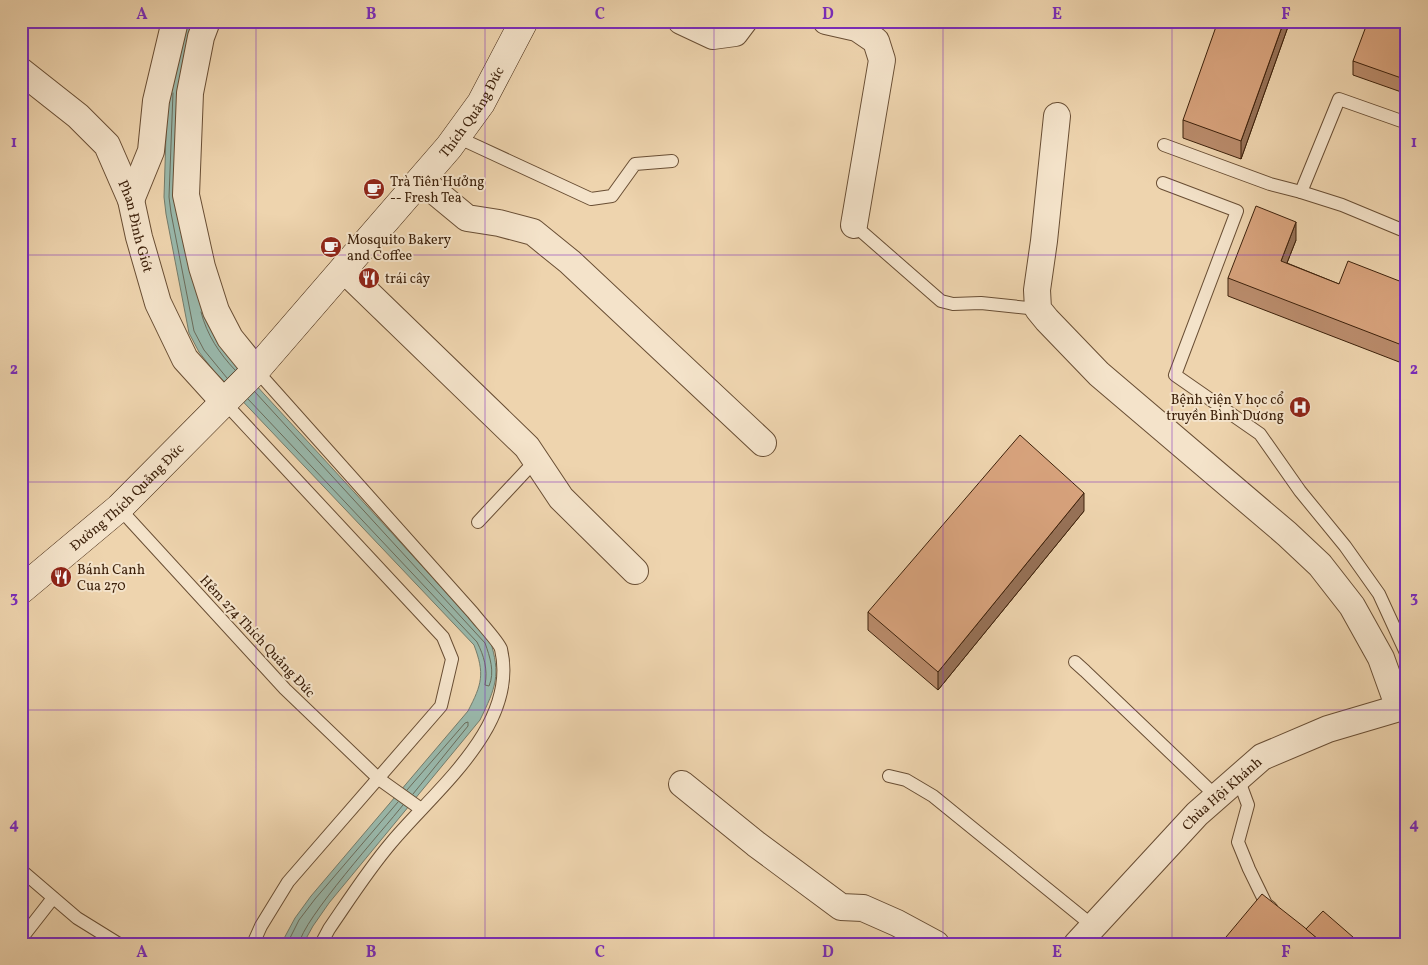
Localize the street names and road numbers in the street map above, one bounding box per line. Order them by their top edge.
street label: Thích Quảng Đức [436,64,509,163]
street label: Phan Đình Giót [112,177,157,275]
street label: Đường Thích Quảng Đức [67,440,189,556]
street label: Hẻm 274 Thích Quảng Đức [195,572,319,702]
street label: Chùa Hội Khánh [1178,753,1267,835]

